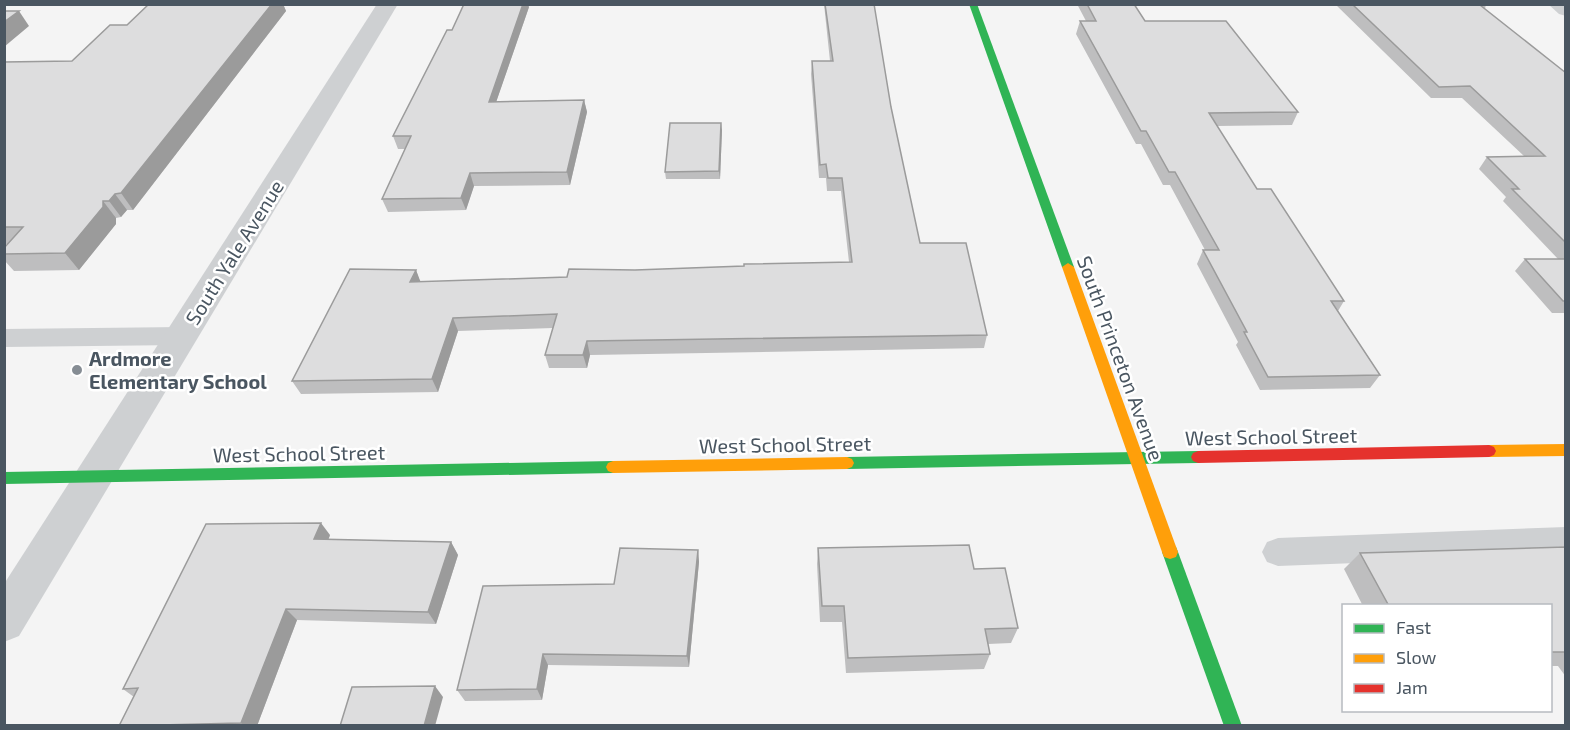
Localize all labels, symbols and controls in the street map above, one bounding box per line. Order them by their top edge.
street label: South Yale Avenue [180,175,288,329]
street label: South Princeton Avenue [1073,252,1169,464]
place label: Ardmore Elementary School [89,346,267,394]
marker: Ardmore Elementary School [70,363,84,377]
street label: West School Street [1185,422,1358,450]
street label: West School Street [699,430,872,458]
street label: West School Street [213,439,386,467]
legend [1342,604,1552,712]
text: Fast [1396,616,1431,638]
text: Slow [1396,646,1437,668]
text: Jam [1396,676,1428,698]

